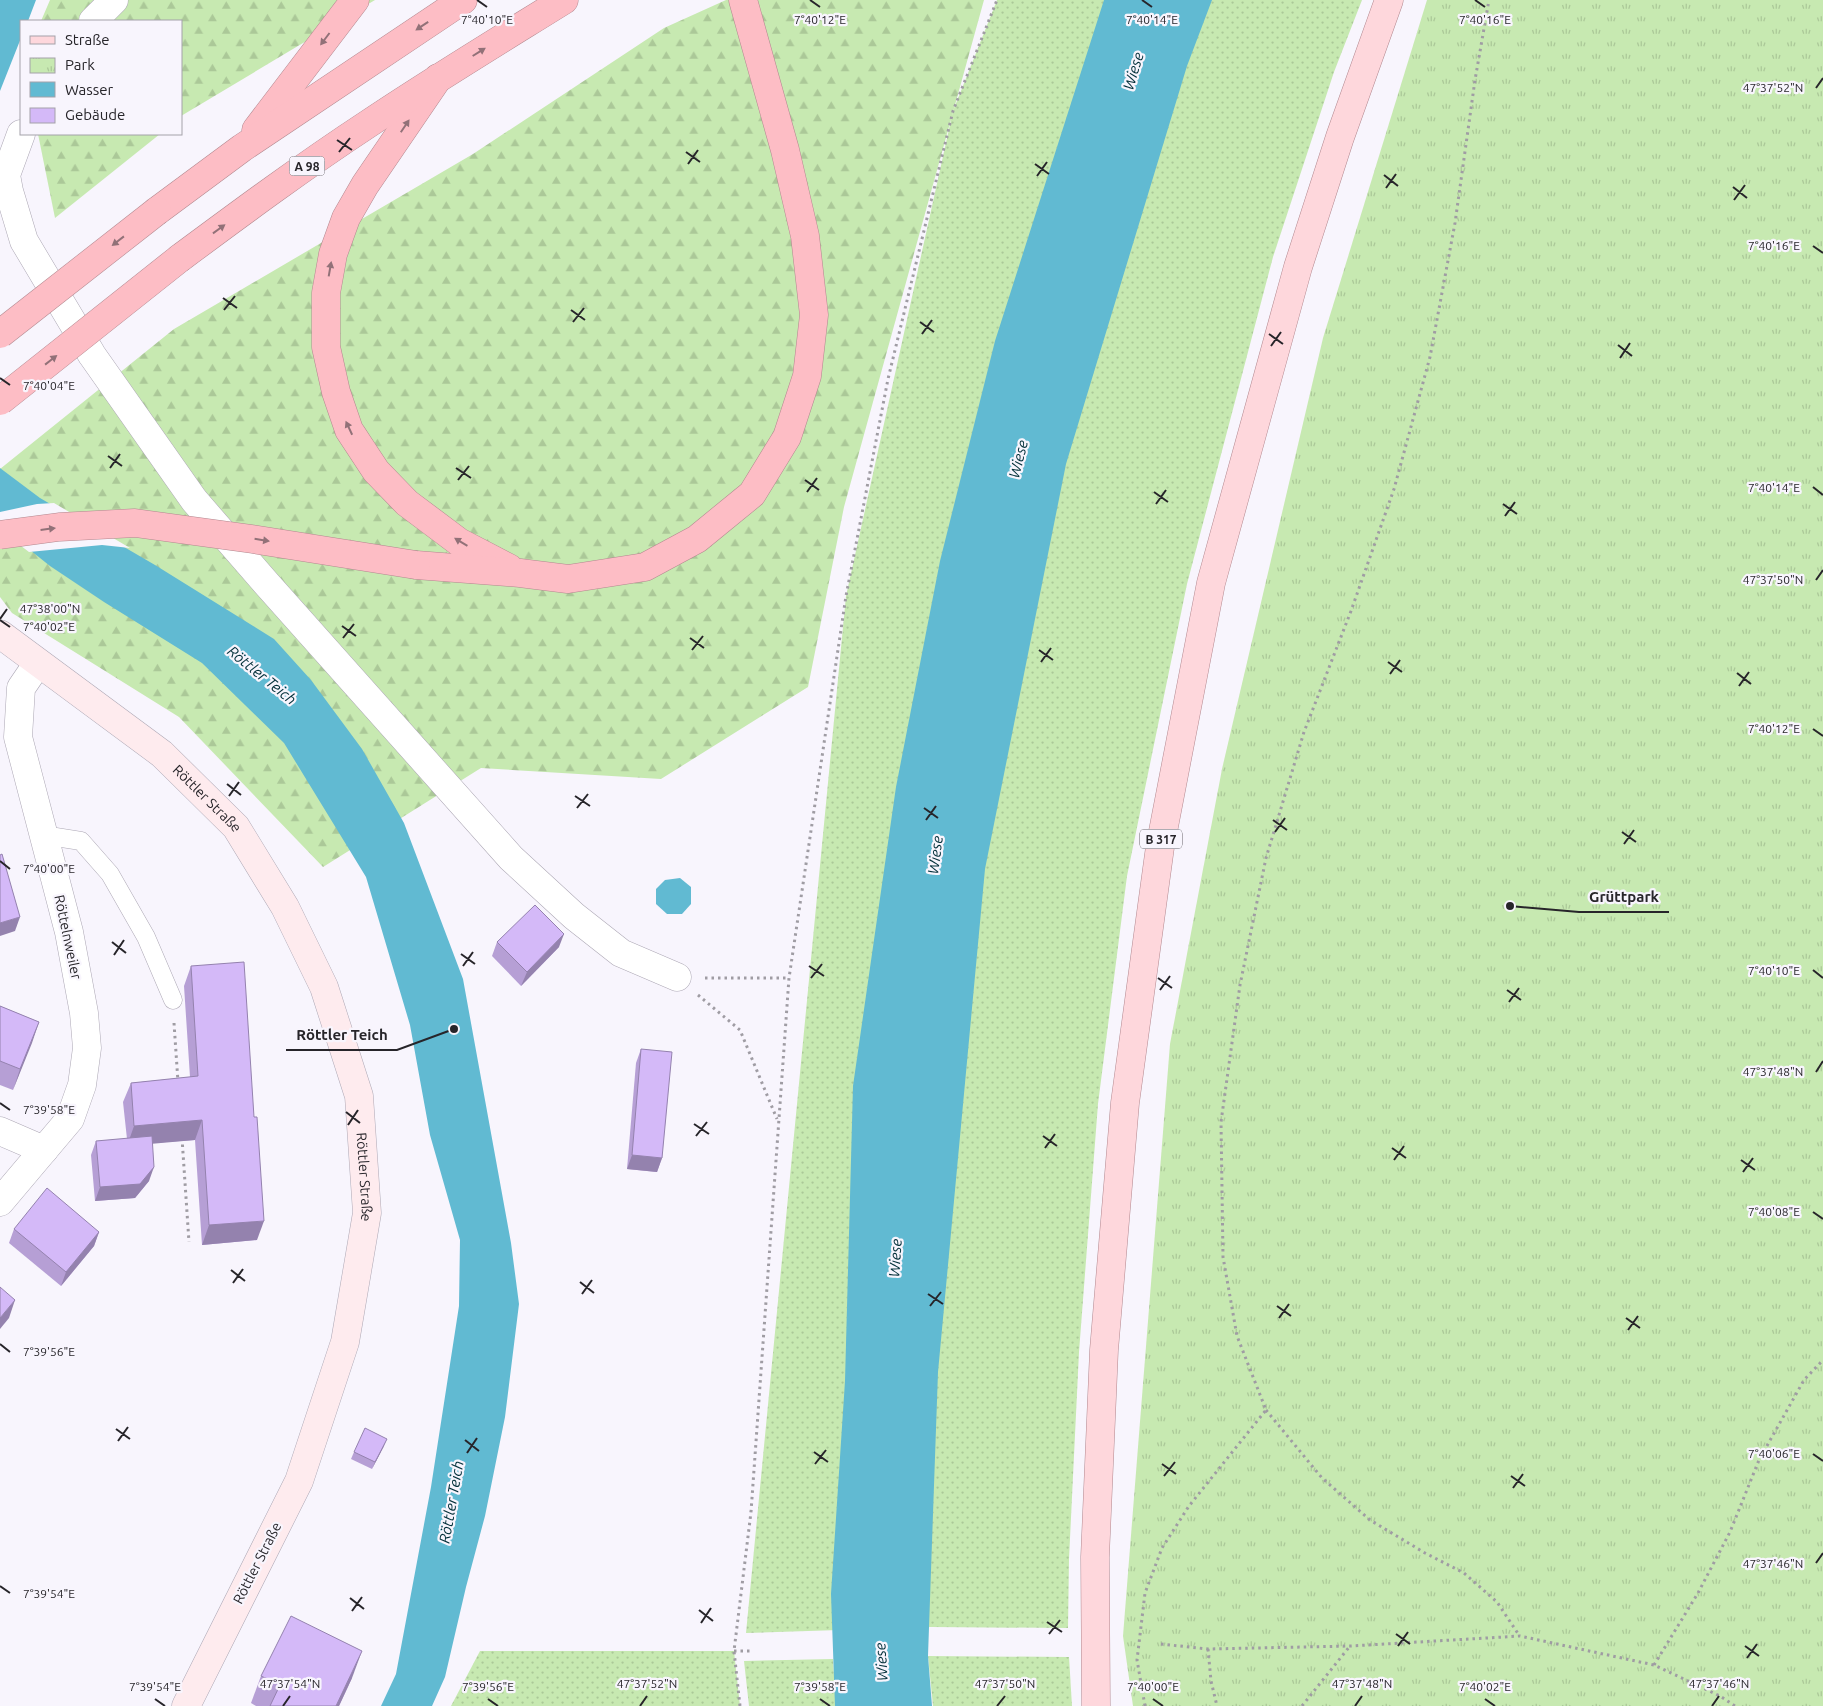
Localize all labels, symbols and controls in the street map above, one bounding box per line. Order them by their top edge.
text: 7°40'10"E [461,13,513,26]
text: 7°40'12"E [794,13,846,26]
text: 7°40'14"E [1126,13,1178,26]
text: 7°40'16"E [1459,13,1511,26]
legend [20,20,182,135]
one-way arrow [416,21,429,31]
text: Straße [65,31,109,48]
one-way arrow [320,32,331,45]
one-way arrow [473,48,486,57]
water label: Wiese [1119,50,1147,92]
text: Park [65,56,95,73]
text: Wasser [65,81,114,98]
text: 47°37'52"N [1743,81,1803,94]
text: Gebäude [65,106,125,123]
one-way arrow [400,120,410,133]
road number: A 98 [290,157,324,176]
one-way arrow [212,224,226,234]
one-way arrow [112,236,125,246]
text: 7°40'16"E [1748,239,1800,252]
one-way arrow [327,261,335,277]
one-way arrow [45,354,58,365]
text: 7°40'04"E [23,379,75,392]
one-way arrow [345,421,353,435]
water label: Wiese [1005,438,1031,480]
text: 7°40'14"E [1748,481,1800,494]
one-way arrow [41,524,57,532]
one-way arrow [254,537,270,545]
one-way arrow [454,538,467,547]
text: 47°37'50"N [1743,573,1803,586]
text: 47°38'00"N [20,602,80,615]
text: 7°40'02"E [23,620,75,633]
water label: Röttler Teich [224,642,300,708]
text: 7°40'12"E [1748,722,1800,735]
street label: Röttler Straße [170,761,245,835]
road number: B 317 [1140,830,1182,849]
water label: Wiese [924,834,946,875]
text: 7°40'00"E [23,862,75,875]
callout: Grüttpark [1579,882,1669,912]
text: Grüttpark [1589,888,1660,905]
street label: Röttelnweiler [51,893,85,981]
text: 7°40'10"E [1748,964,1800,977]
callout: Röttler Teich [286,1020,397,1050]
text: Röttler Teich [296,1026,388,1043]
text: 47°37'48"N [1743,1065,1803,1078]
text: 7°39'58"E [23,1103,75,1116]
street label: Röttler Straße [354,1132,375,1223]
text: 7°40'08"E [1748,1205,1800,1218]
water label: Wiese [885,1238,905,1278]
text: 7°39'56"E [23,1345,75,1358]
text: 7°40'06"E [1748,1447,1800,1460]
water label: Röttler Teich [435,1459,467,1545]
street label: Röttler Straße [230,1520,284,1606]
text: 47°37'46"N [1743,1557,1803,1570]
text: 7°39'54"E [23,1587,75,1600]
water label: Wiese [871,1642,891,1682]
text: 47°37'54"N [260,1677,320,1690]
text: 47°37'52"N [617,1677,677,1690]
text: 47°37'50"N [975,1677,1035,1690]
text: 47°37'48"N [1332,1677,1392,1690]
text: 47°37'46"N [1689,1677,1749,1690]
text: 7°39'54"E [129,1680,181,1693]
text: 7°39'56"E [462,1680,514,1693]
text: 7°39'58"E [794,1680,846,1693]
text: 7°40'00"E [1127,1680,1179,1693]
text: 7°40'02"E [1459,1680,1511,1693]

